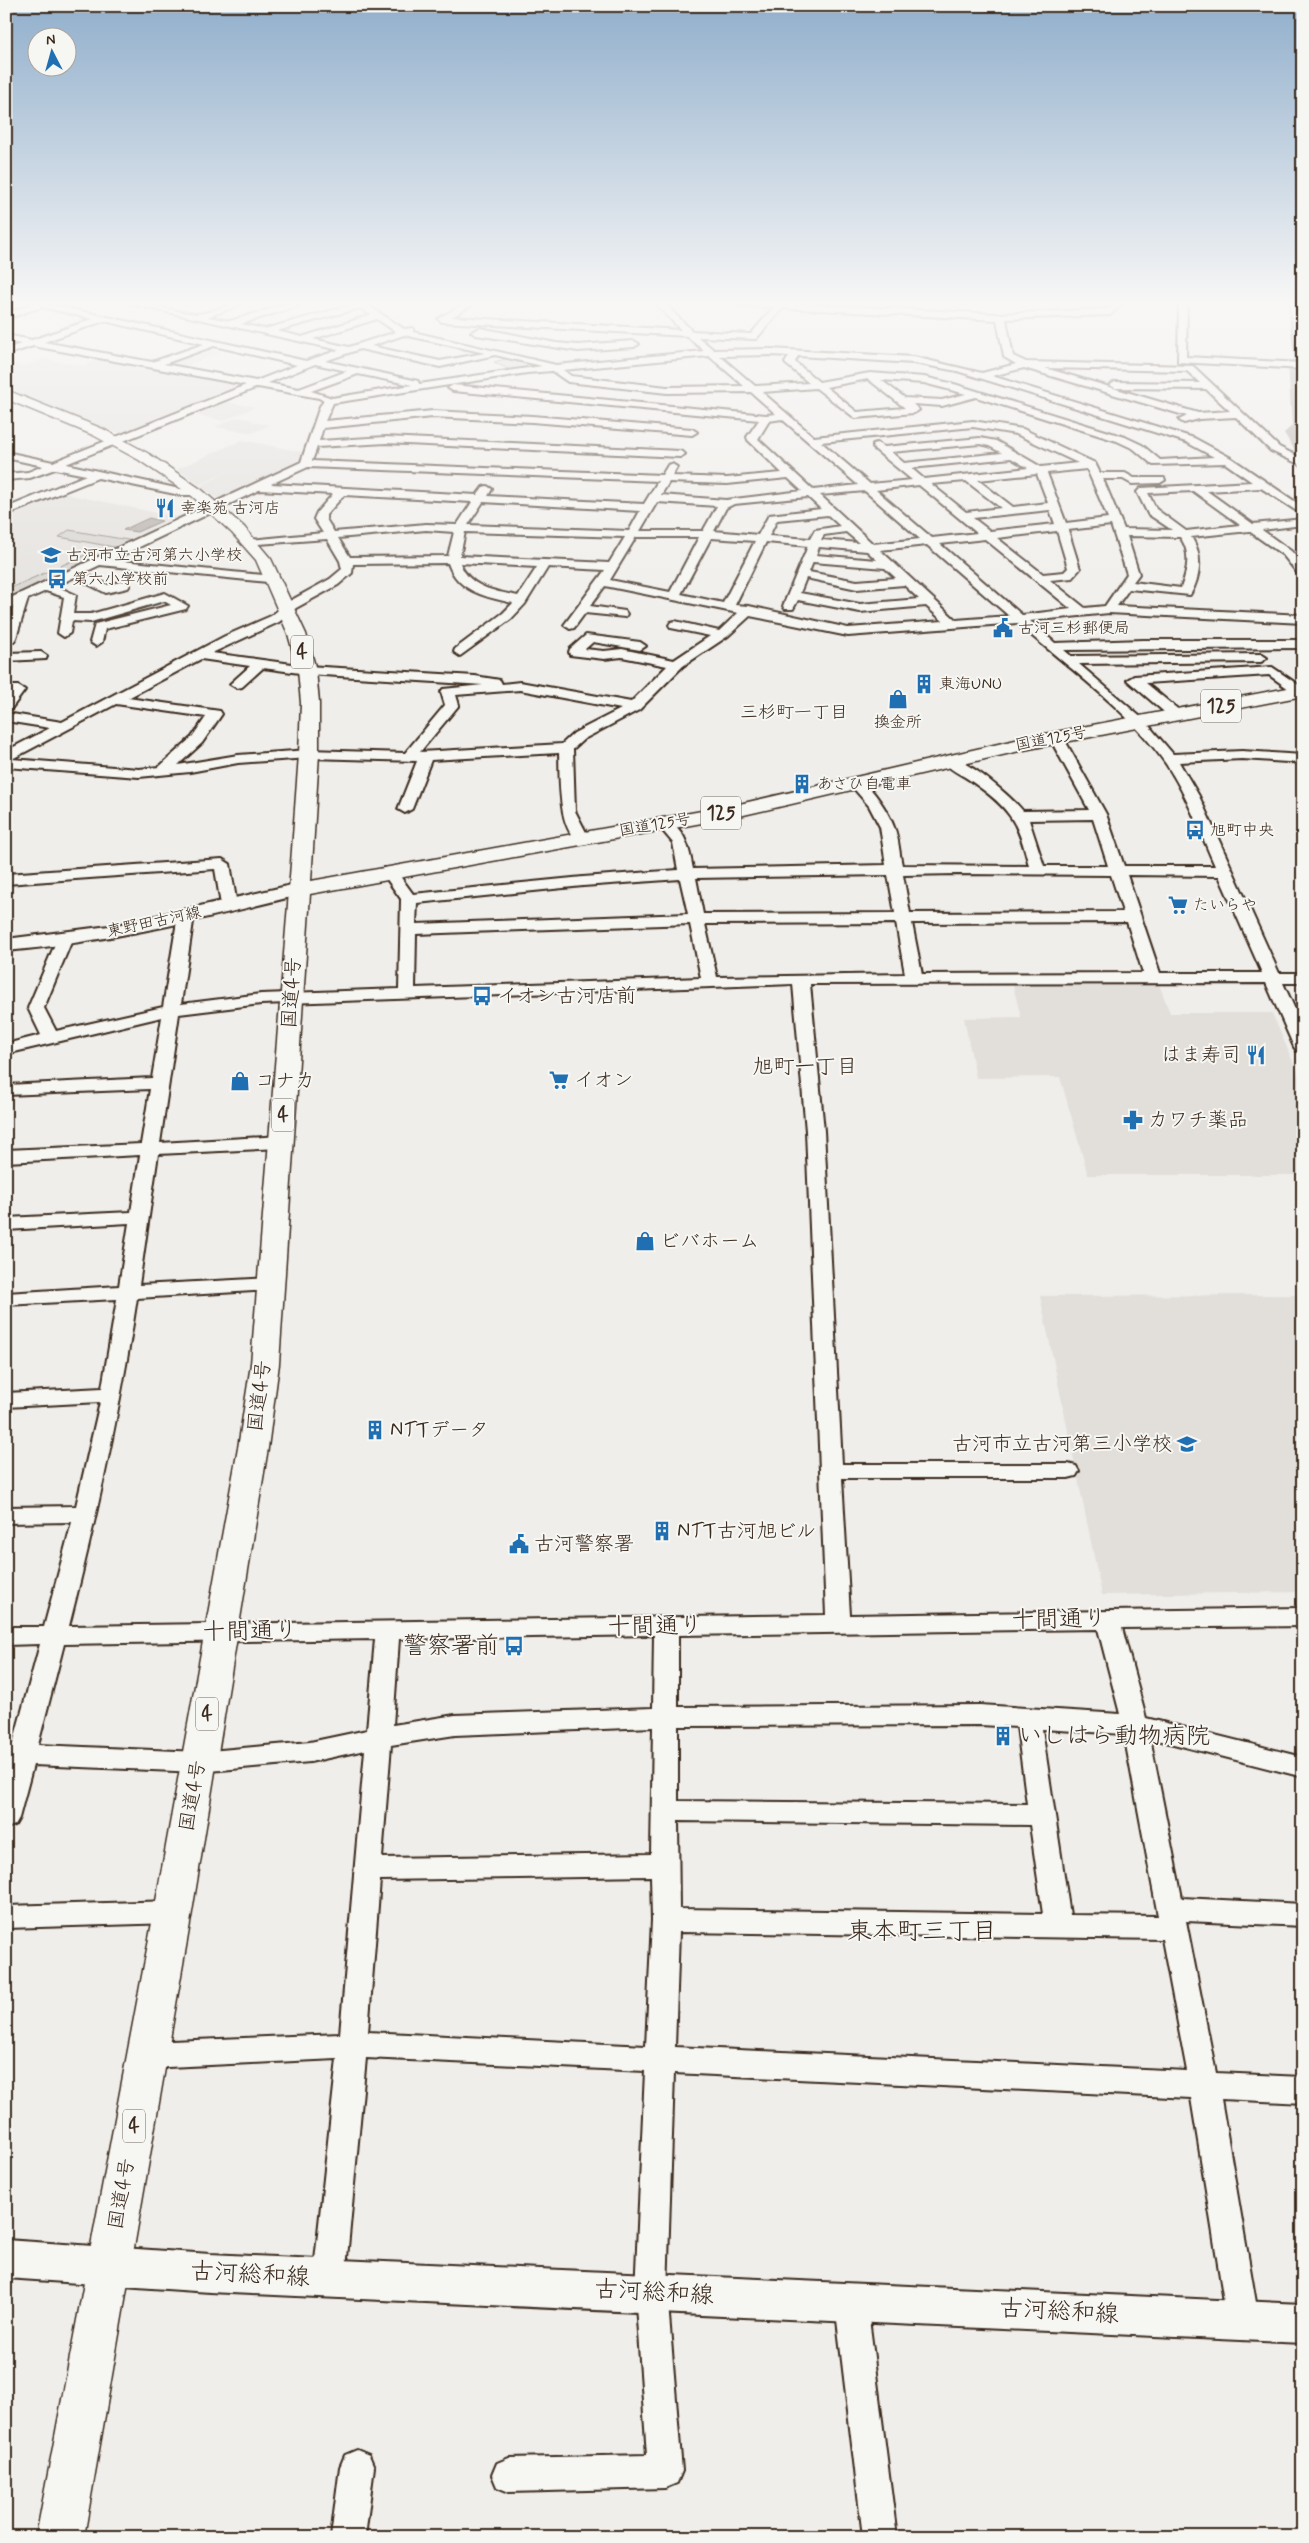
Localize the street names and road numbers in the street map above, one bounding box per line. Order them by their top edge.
road number: 4 [291,636,313,669]
road number: 125 [1201,689,1241,722]
street label: 国道125号 [1013,722,1089,756]
road number: 125 [701,796,741,830]
street label: 国道125号 [617,808,693,842]
street label: 東野田古河線 [105,902,203,942]
street label: 国道4号 [276,956,308,1030]
road number: 4 [272,1098,294,1132]
street label: 国道4号 [242,1359,278,1433]
street label: 十間通り [1011,1604,1107,1636]
street label: 十間通り [607,1611,703,1643]
street label: 十間通り [202,1616,298,1648]
road number: 4 [196,1698,218,1730]
street label: 国道4号 [173,1758,213,1834]
road number: 4 [123,2110,145,2142]
street label: 国道4号 [102,2156,142,2232]
street label: 古河総和線 [189,2256,311,2294]
street label: 古河総和線 [593,2274,715,2312]
street label: 古河総和線 [998,2293,1120,2331]

